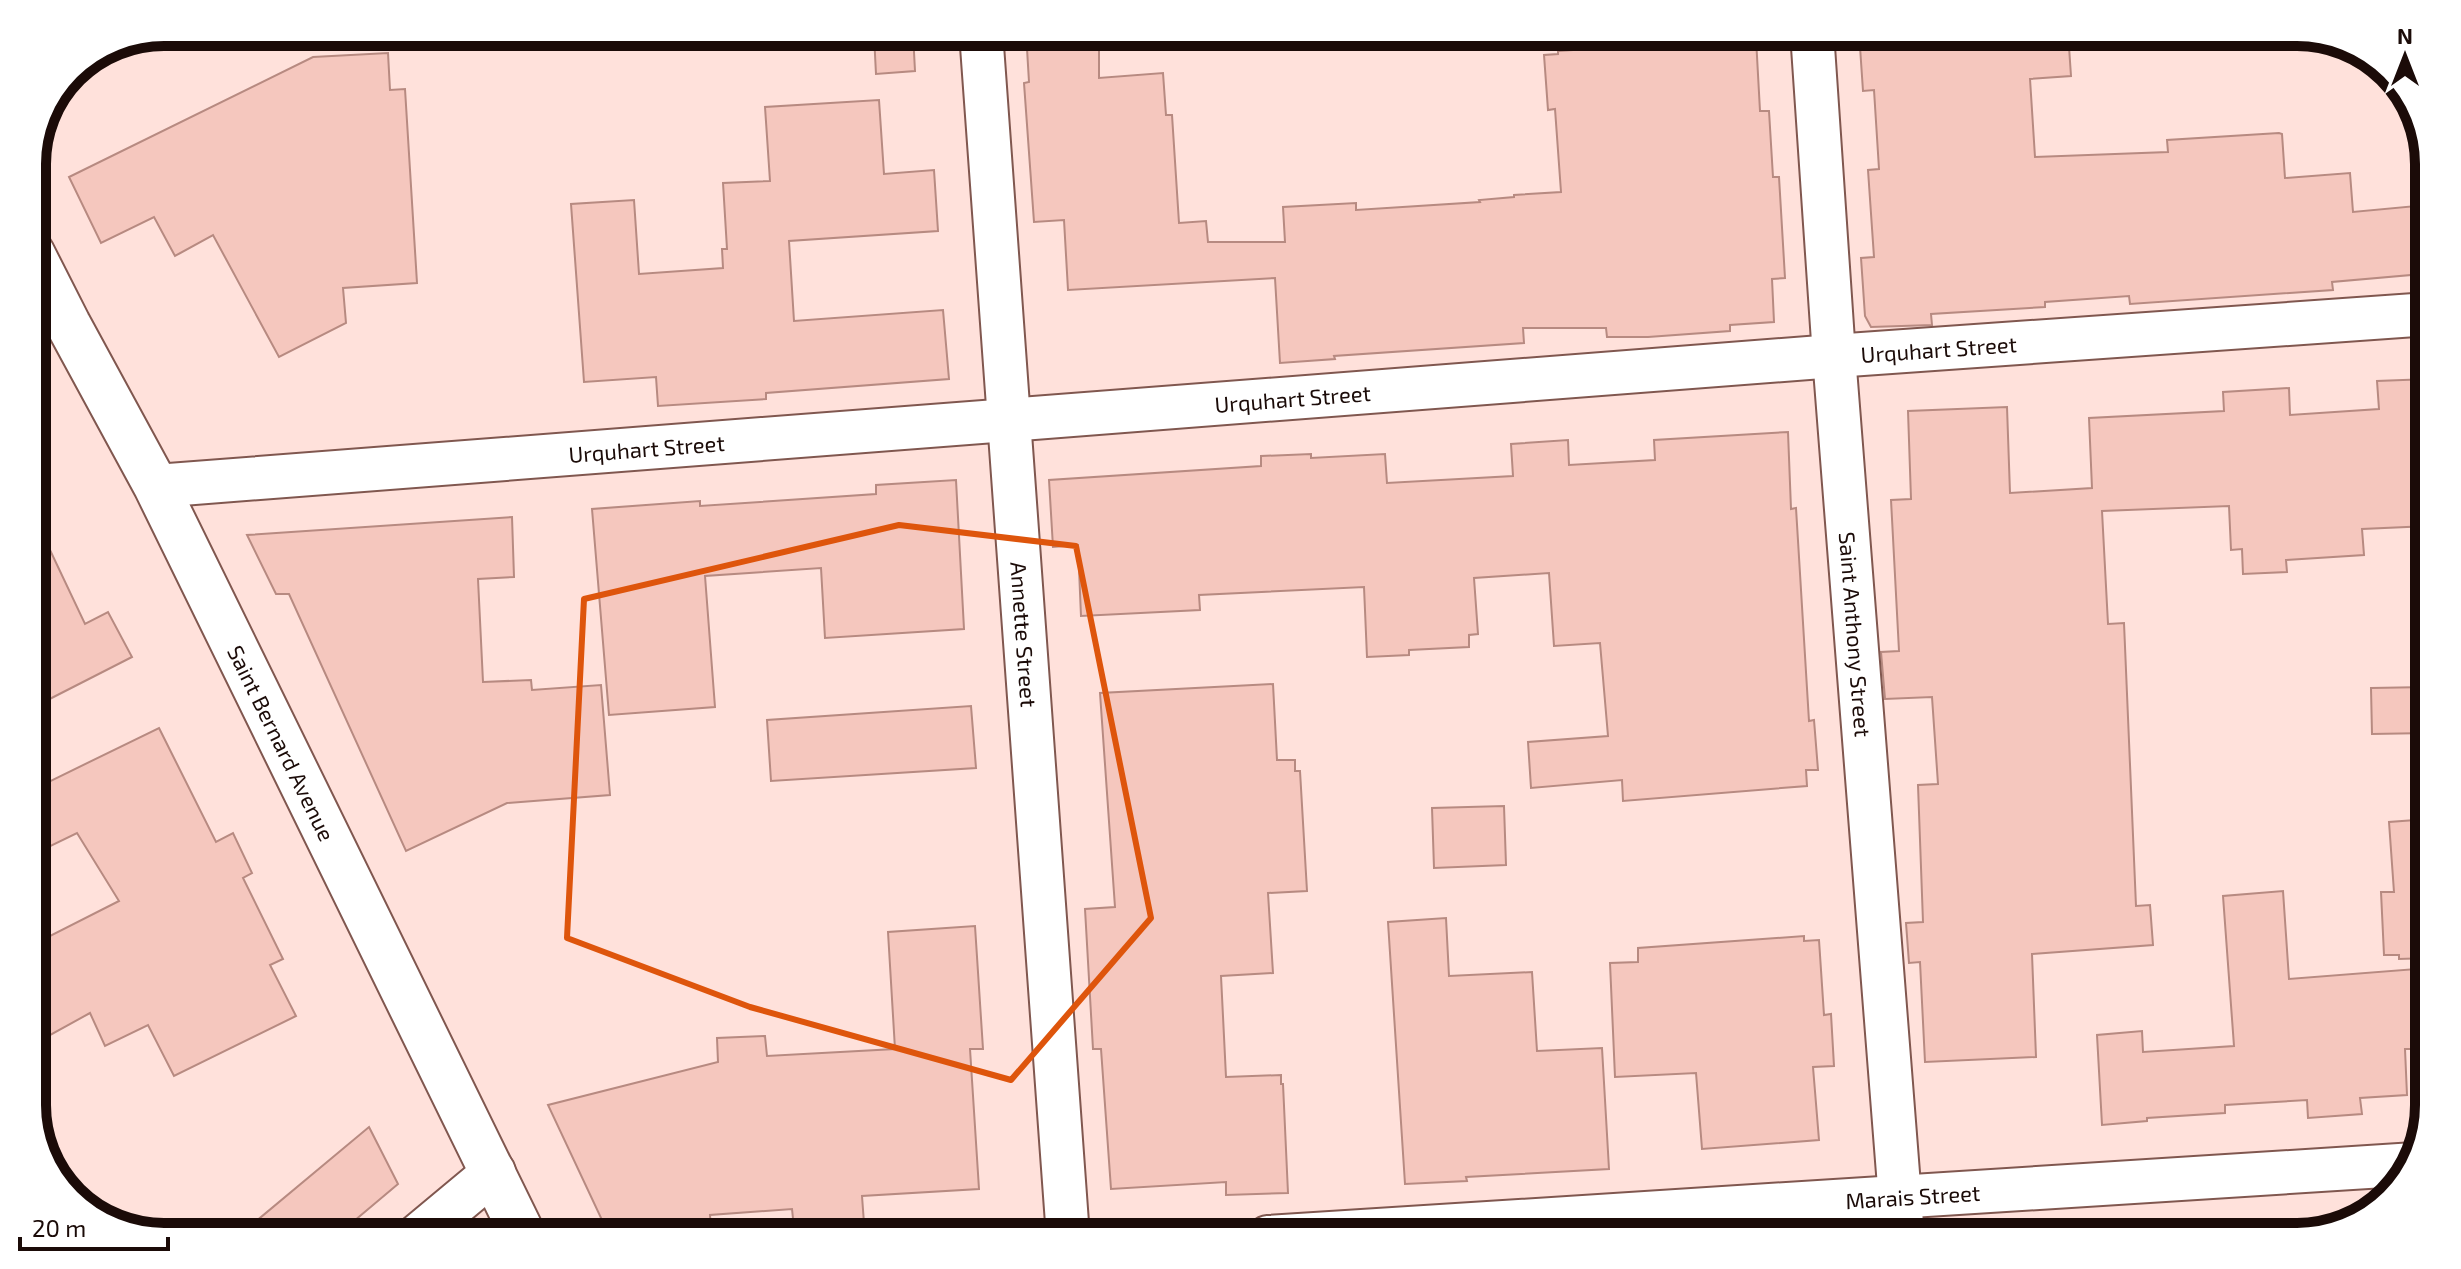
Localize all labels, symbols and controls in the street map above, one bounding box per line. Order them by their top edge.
north arrow [2365,16,2445,96]
text: N [2397,22,2413,48]
street label: Urquhart Street [1860,330,2018,367]
street label: Urquhart Street [1214,379,1372,417]
street label: Urquhart Street [567,429,726,467]
street label: Saint Anthony Street [1835,531,1877,738]
street label: Annette Street [1006,561,1043,708]
street label: Saint Bernard Avenue [223,641,341,845]
street label: Marais Street [1844,1179,1981,1213]
scale bar [20,1201,168,1251]
text: 20 m [32,1213,86,1242]

